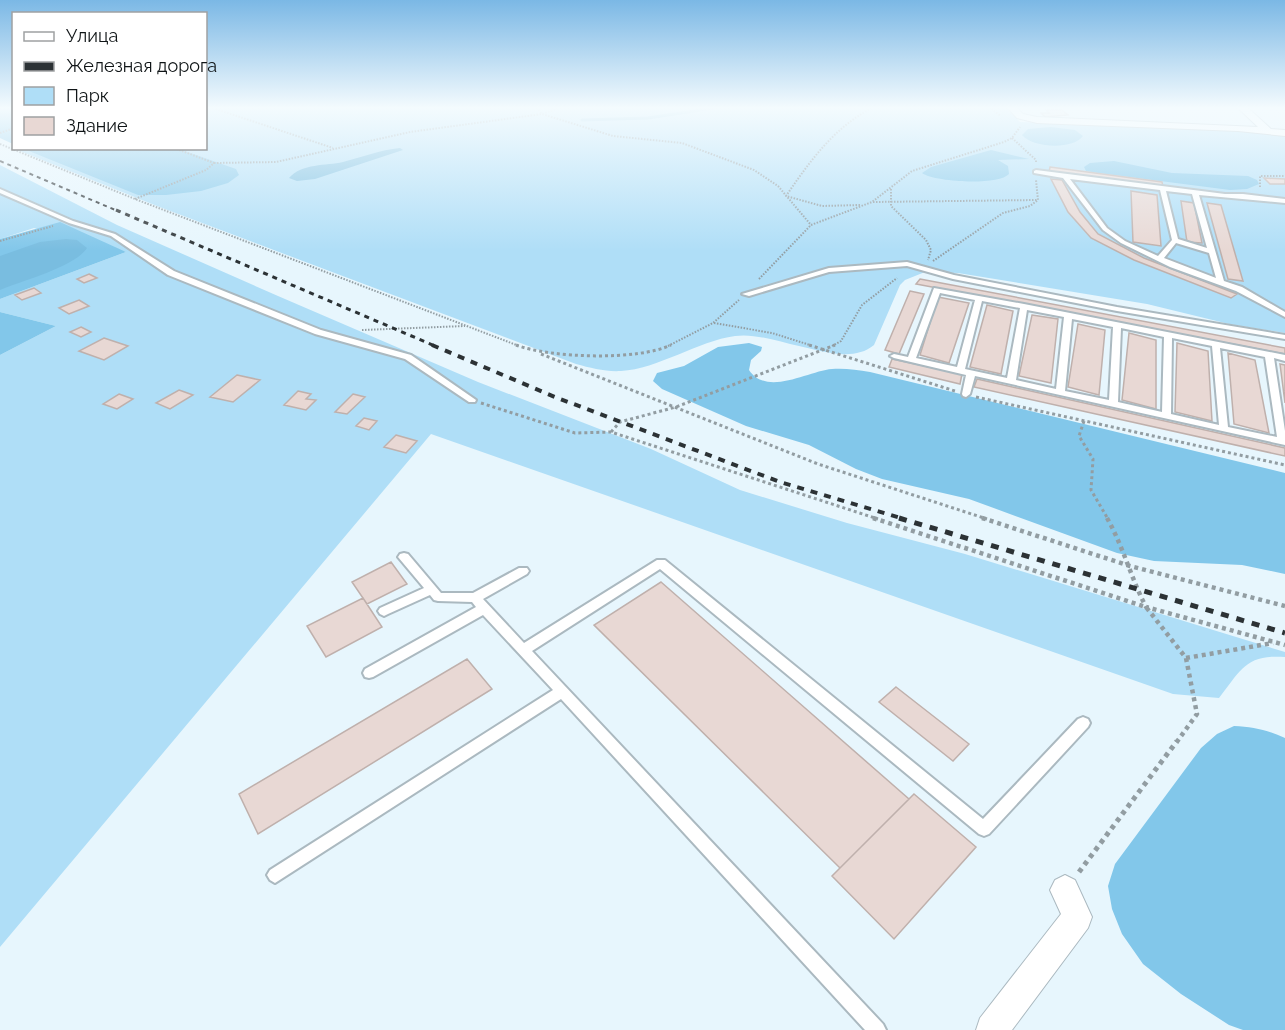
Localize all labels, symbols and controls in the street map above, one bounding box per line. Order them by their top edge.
legend [12,12,207,150]
text: Улица [66,25,118,46]
text: Железная дорога [66,55,217,76]
text: Парк [66,85,109,106]
text: Здание [66,115,128,136]

